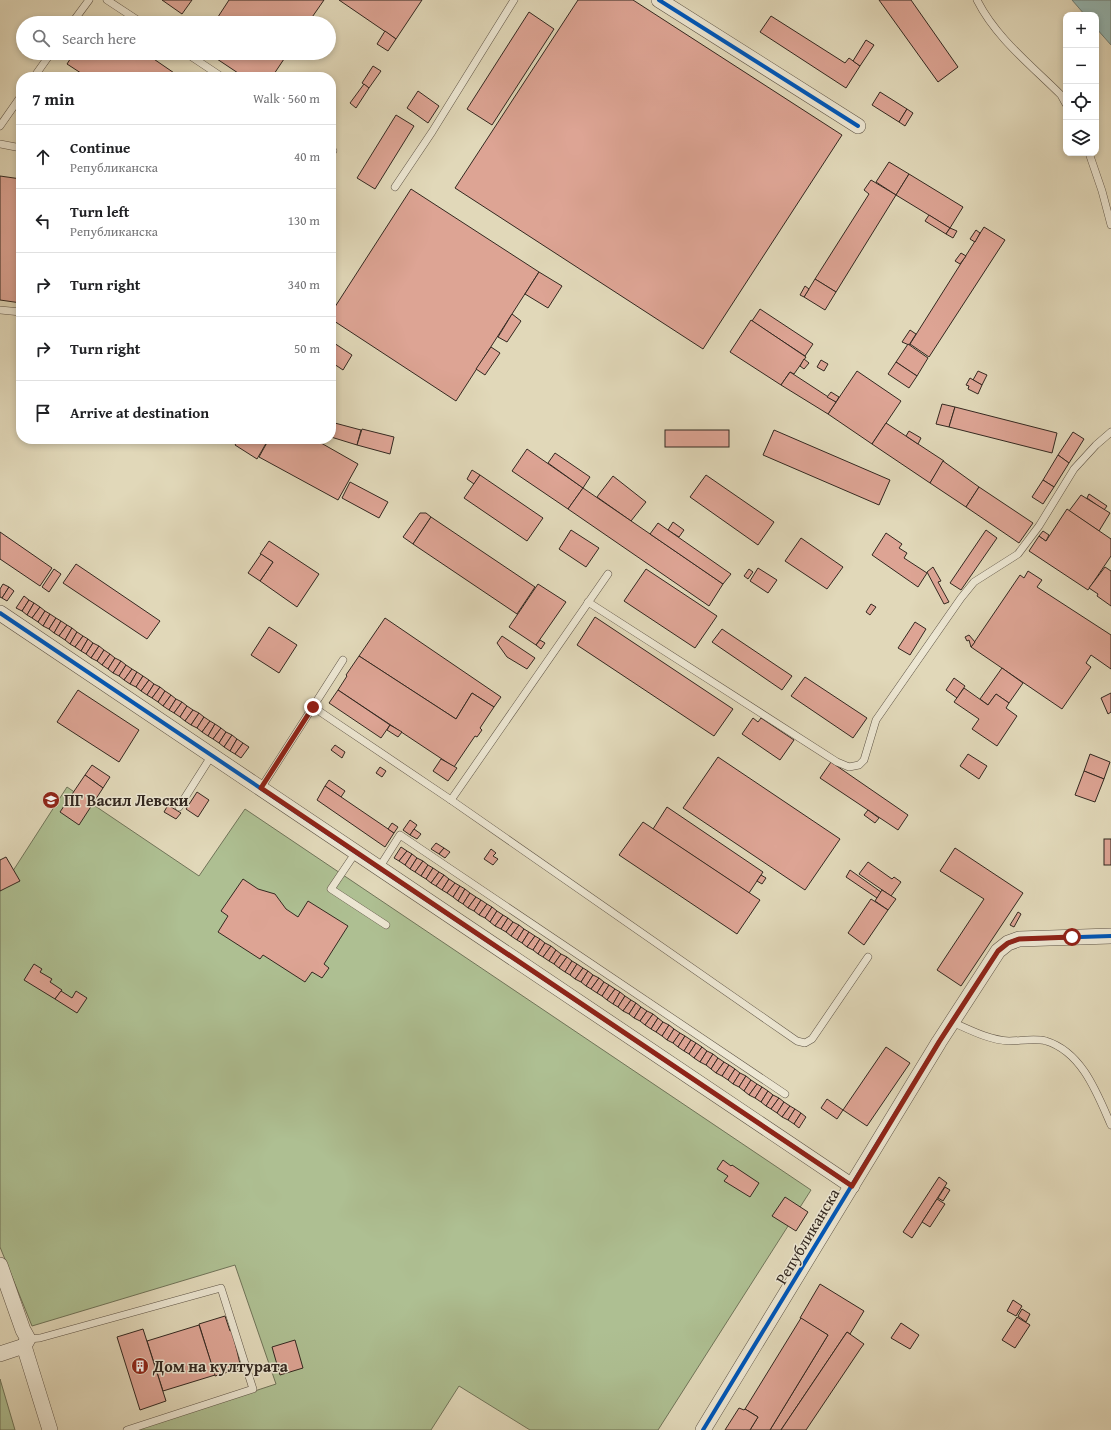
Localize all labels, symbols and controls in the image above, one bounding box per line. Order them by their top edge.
map controls [1063,12,1099,156]
button: + [1063,12,1099,48]
search box [16,16,336,60]
icon: search [30,27,52,49]
text: Search here [62,28,136,49]
button: − [1063,48,1099,84]
button: locate [1063,84,1099,120]
text: 7 min [32,86,74,111]
text: Walk · 560 m [253,89,320,108]
button: layers [1063,120,1099,156]
text: Continue [70,137,131,158]
icon: ahead [32,146,54,168]
text: 40 m [294,147,320,166]
text: Републиканска [70,158,158,177]
text: Turn left [70,201,129,222]
icon: left [32,210,54,232]
text: 130 m [288,211,320,230]
text: Републиканска [70,222,158,241]
icon: right [32,274,54,296]
text: Turn right [70,274,141,295]
text: 340 m [288,275,320,294]
icon: right [32,338,54,360]
text: Turn right [70,338,141,359]
text: 50 m [294,339,320,358]
icon: arrive [32,402,54,424]
text: Arrive at destination [70,402,209,423]
route end [304,698,322,716]
place label: ПГ Васил Левски [64,788,189,812]
school or university icon: ПГ Васил Левски [41,790,61,810]
route start [1063,928,1081,946]
street label: Републиканска [769,1183,845,1289]
place label: Дом на културата [152,1354,289,1378]
building icon: Дом на културата [130,1356,150,1376]

